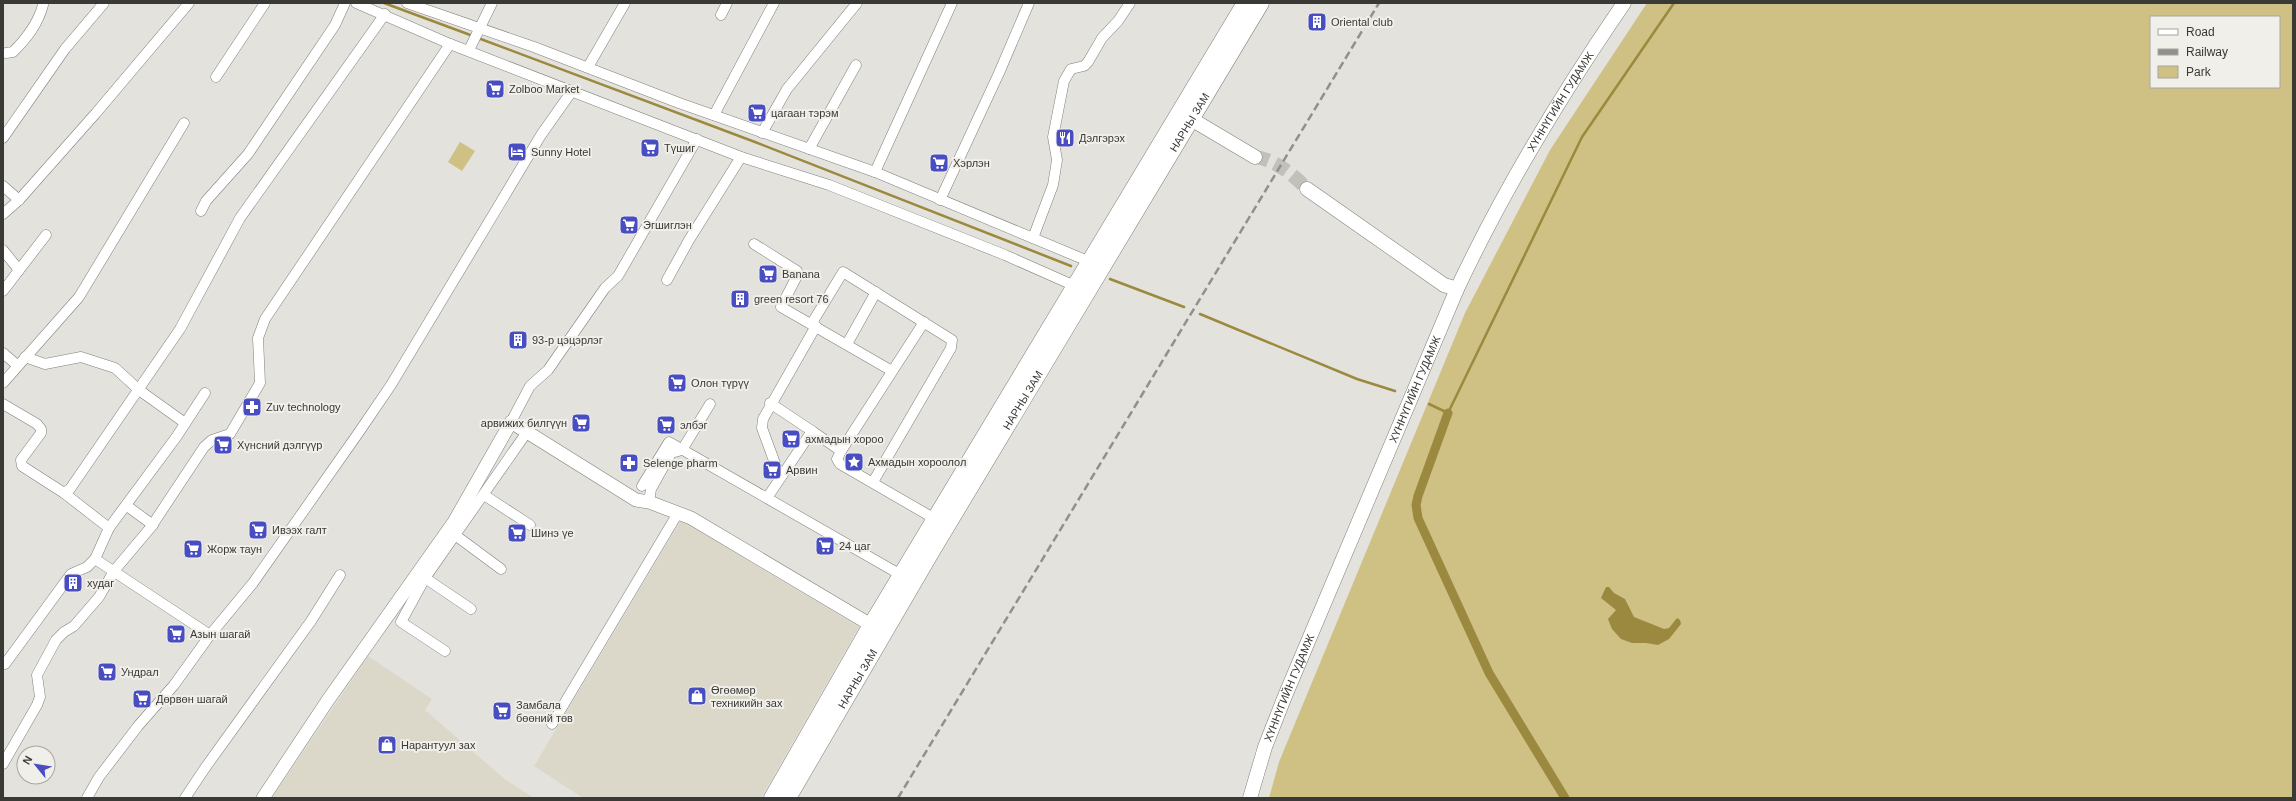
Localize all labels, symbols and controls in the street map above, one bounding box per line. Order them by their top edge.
building icon: Oriental club [1306,11,1328,33]
place label: Oriental club [1331,16,1393,28]
legend [2150,16,2280,88]
text: Road [2186,25,2215,39]
text: Railway [2186,45,2228,59]
street label: ХҮННҮГИЙН ГУДАМЖ [1525,50,1596,153]
text: Park [2186,65,2212,79]
supermarket icon: Zolboo Market [484,78,506,100]
place label: Zolboo Market [509,83,579,95]
street label: НАРНЫ ЗАМ [1167,91,1212,154]
supermarket icon: цагаан тэрэм [746,102,768,124]
place label: цагаан тэрэм [771,107,839,119]
restaurant icon: Дэлгэрэх [1054,127,1076,149]
place label: Дэлгэрэх [1079,132,1125,144]
supermarket icon: Түшиг [639,137,661,159]
hotel icon: Sunny Hotel [506,141,528,163]
place label: Түшиг [664,142,695,154]
place label: Sunny Hotel [531,146,591,158]
supermarket icon: Хэрлэн [928,152,950,174]
place label: Хэрлэн [953,157,990,169]
supermarket icon: Эгшиглэн [618,214,640,236]
place label: Эгшиглэн [643,219,692,231]
supermarket icon: Banana [757,263,779,285]
place label: Banana [782,268,821,280]
building icon: green resort 76 [729,288,751,310]
place label: green resort 76 [754,293,829,305]
building icon: 93-р цэцэрлэг [507,329,529,351]
place label: 93-р цэцэрлэг [532,334,603,346]
street label: ХҮННҮГИЙН ГУДАМЖ [1387,334,1443,444]
street label: НАРНЫ ЗАМ [1000,368,1045,432]
supermarket icon: Олон түрүү [666,372,688,394]
place label: Олон түрүү [691,377,749,389]
pharmacy icon: Zuv technology [241,396,263,418]
place label: Zuv technology [266,401,341,413]
supermarket icon: арвижих билгүүн [570,412,592,434]
supermarket icon: элбэг [655,414,677,436]
place label: арвижих билгүүн [481,417,567,429]
place label: элбэг [680,419,708,431]
supermarket icon: ахмадын хороо [780,428,802,450]
place label: ахмадын хороо [805,433,884,445]
supermarket icon: Хүнсний дэлгүүр [212,434,234,456]
place label: Хүнсний дэлгүүр [237,439,322,451]
place icon: Ахмадын хороолол [843,451,865,473]
pharmacy icon: Selenge pharm [618,452,640,474]
place label: Ахмадын хороолол [868,456,966,468]
place label: Selenge pharm [643,457,718,469]
supermarket icon: Арвин [761,459,783,481]
place label: Арвин [786,464,818,476]
supermarket icon: Ивээх галт [247,519,269,541]
supermarket icon: Шинэ үе [506,522,528,544]
place label: Ивээх галт [272,524,327,536]
place label: Шинэ үе [531,527,574,539]
supermarket icon: 24 цаг [814,535,836,557]
supermarket icon: Жорж таун [182,538,204,560]
place label: 24 цаг [839,540,871,552]
place label: Жорж таун [207,543,262,555]
building icon: худаг [62,572,84,594]
place label: худаг [87,577,114,589]
supermarket icon: Азын шагай [165,623,187,645]
place label: Азын шагай [190,628,250,640]
street label: ХҮННҮГИЙН ГУДАМЖ [1262,632,1316,743]
street label: НАРНЫ ЗАМ [836,647,879,711]
supermarket icon: Ундрал [96,661,118,683]
place label: Ундрал [121,666,159,678]
place label: Өгөөмөр техникийн зах [711,684,783,709]
shop icon: Өгөөмөр техникийн зах [686,685,708,707]
supermarket icon: Дөрвөн шагай [131,688,153,710]
place label: Дөрвөн шагай [156,693,228,705]
place label: Замбала бөөний төв [516,699,573,724]
supermarket icon: Замбала бөөний төв [491,700,513,722]
shop icon: Нарантуул зах [376,734,398,756]
place label: Нарантуул зах [401,739,476,751]
north arrow [16,745,56,785]
text: N [20,754,35,766]

